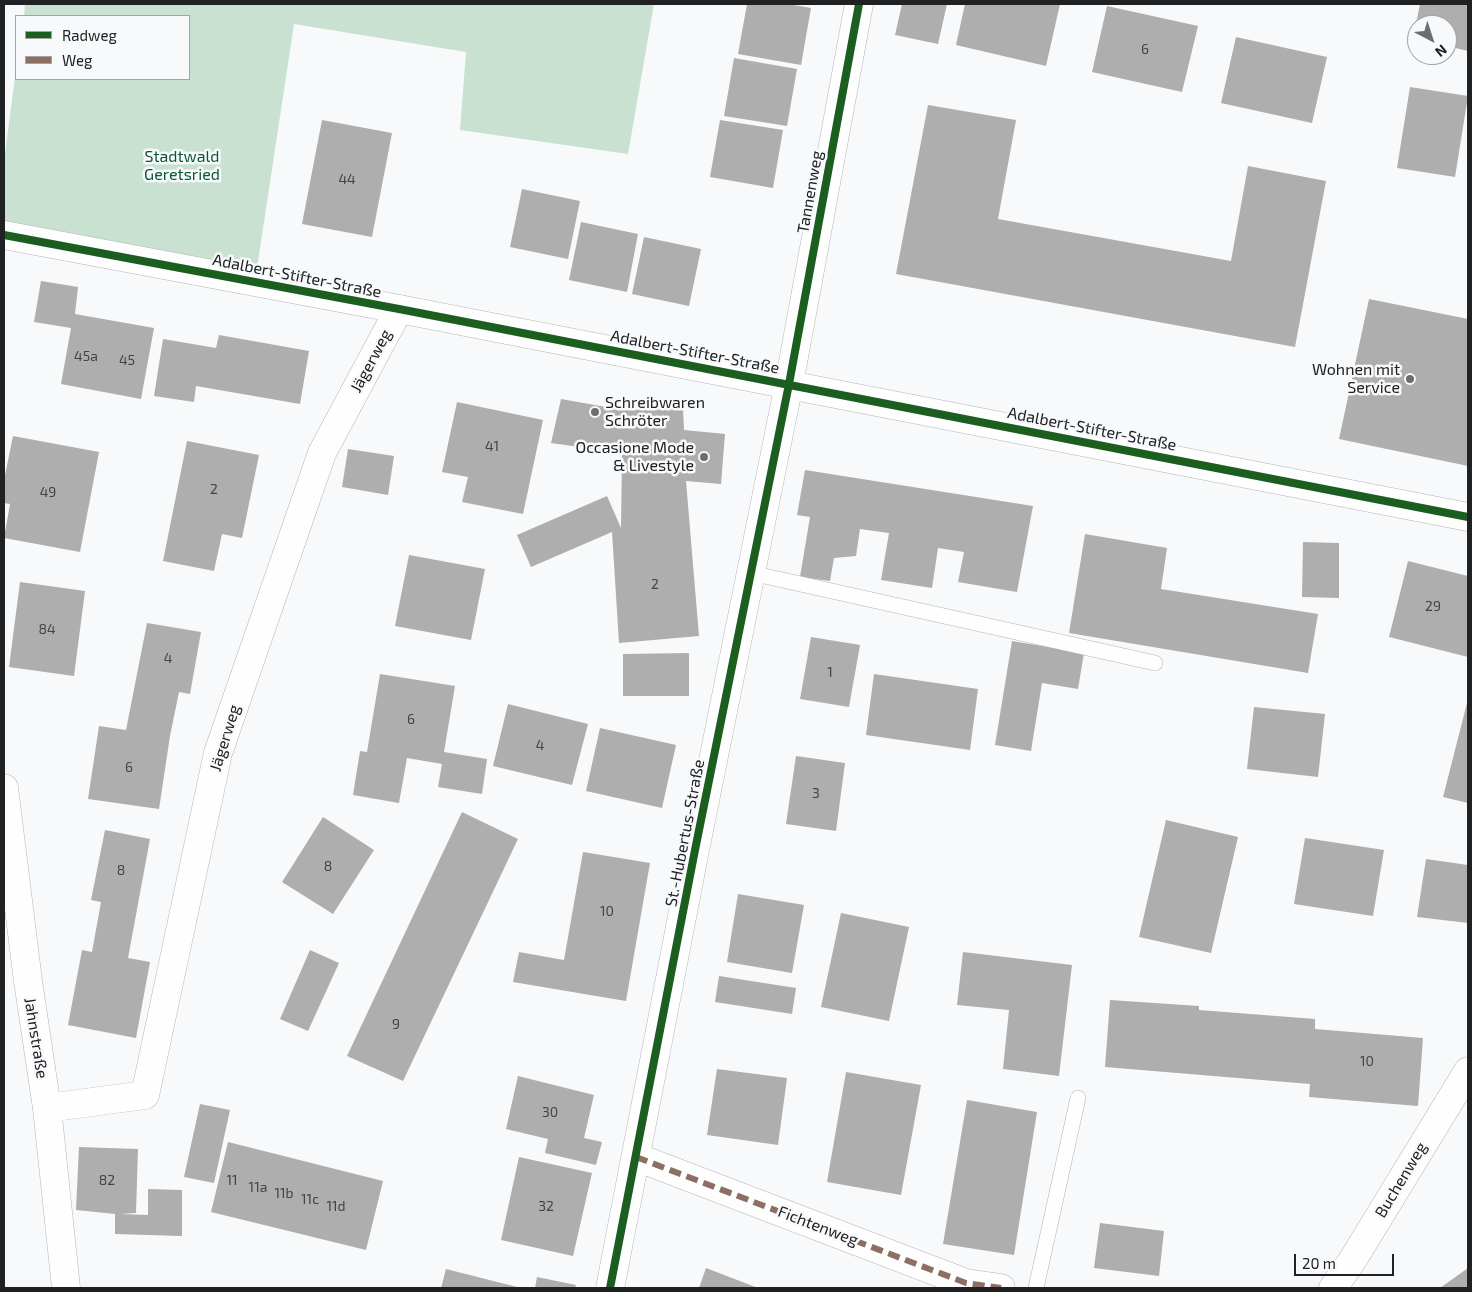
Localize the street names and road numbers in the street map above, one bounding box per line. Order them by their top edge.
street label: Tannenweg [793,149,827,235]
street label: Adalbert-Stifter-Straße [211,250,383,302]
street label: Jägerweg [346,326,396,396]
street label: Adalbert-Stifter-Straße [609,326,781,378]
street label: Adalbert-Stifter-Straße [1006,403,1178,455]
street label: Jägerweg [206,702,244,774]
street label: St.-Hubertus-Straße [661,758,709,908]
street label: Jahnstraße [20,996,52,1080]
street label: Buchenweg [1371,1139,1431,1221]
street label: Fichtenweg [775,1202,861,1250]

